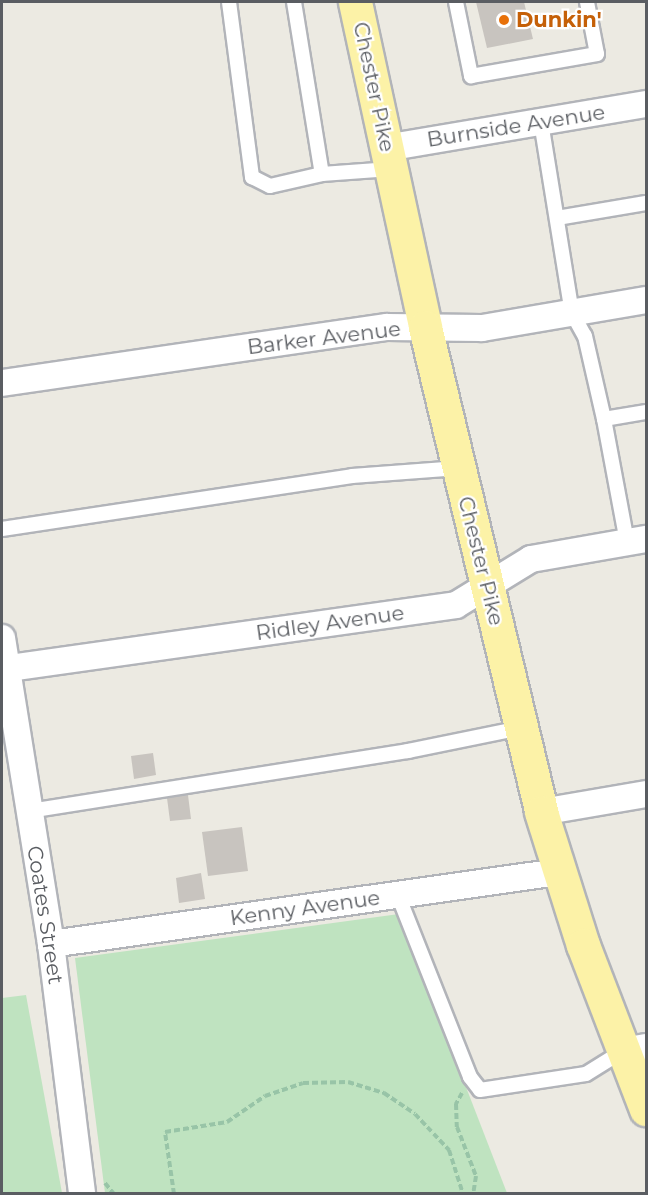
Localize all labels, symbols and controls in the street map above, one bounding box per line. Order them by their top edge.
place label: Dunkin' [516,7,602,33]
marker: Dunkin' [497,13,511,27]
street label: Chester Pike [348,20,400,154]
street label: Burnside Avenue [425,99,607,153]
street label: Barker Avenue [246,316,402,360]
street label: Chester Pike [453,494,509,628]
street label: Ridley Avenue [254,600,406,646]
street label: Coates Street [22,844,68,986]
street label: Kenny Avenue [228,885,382,931]

